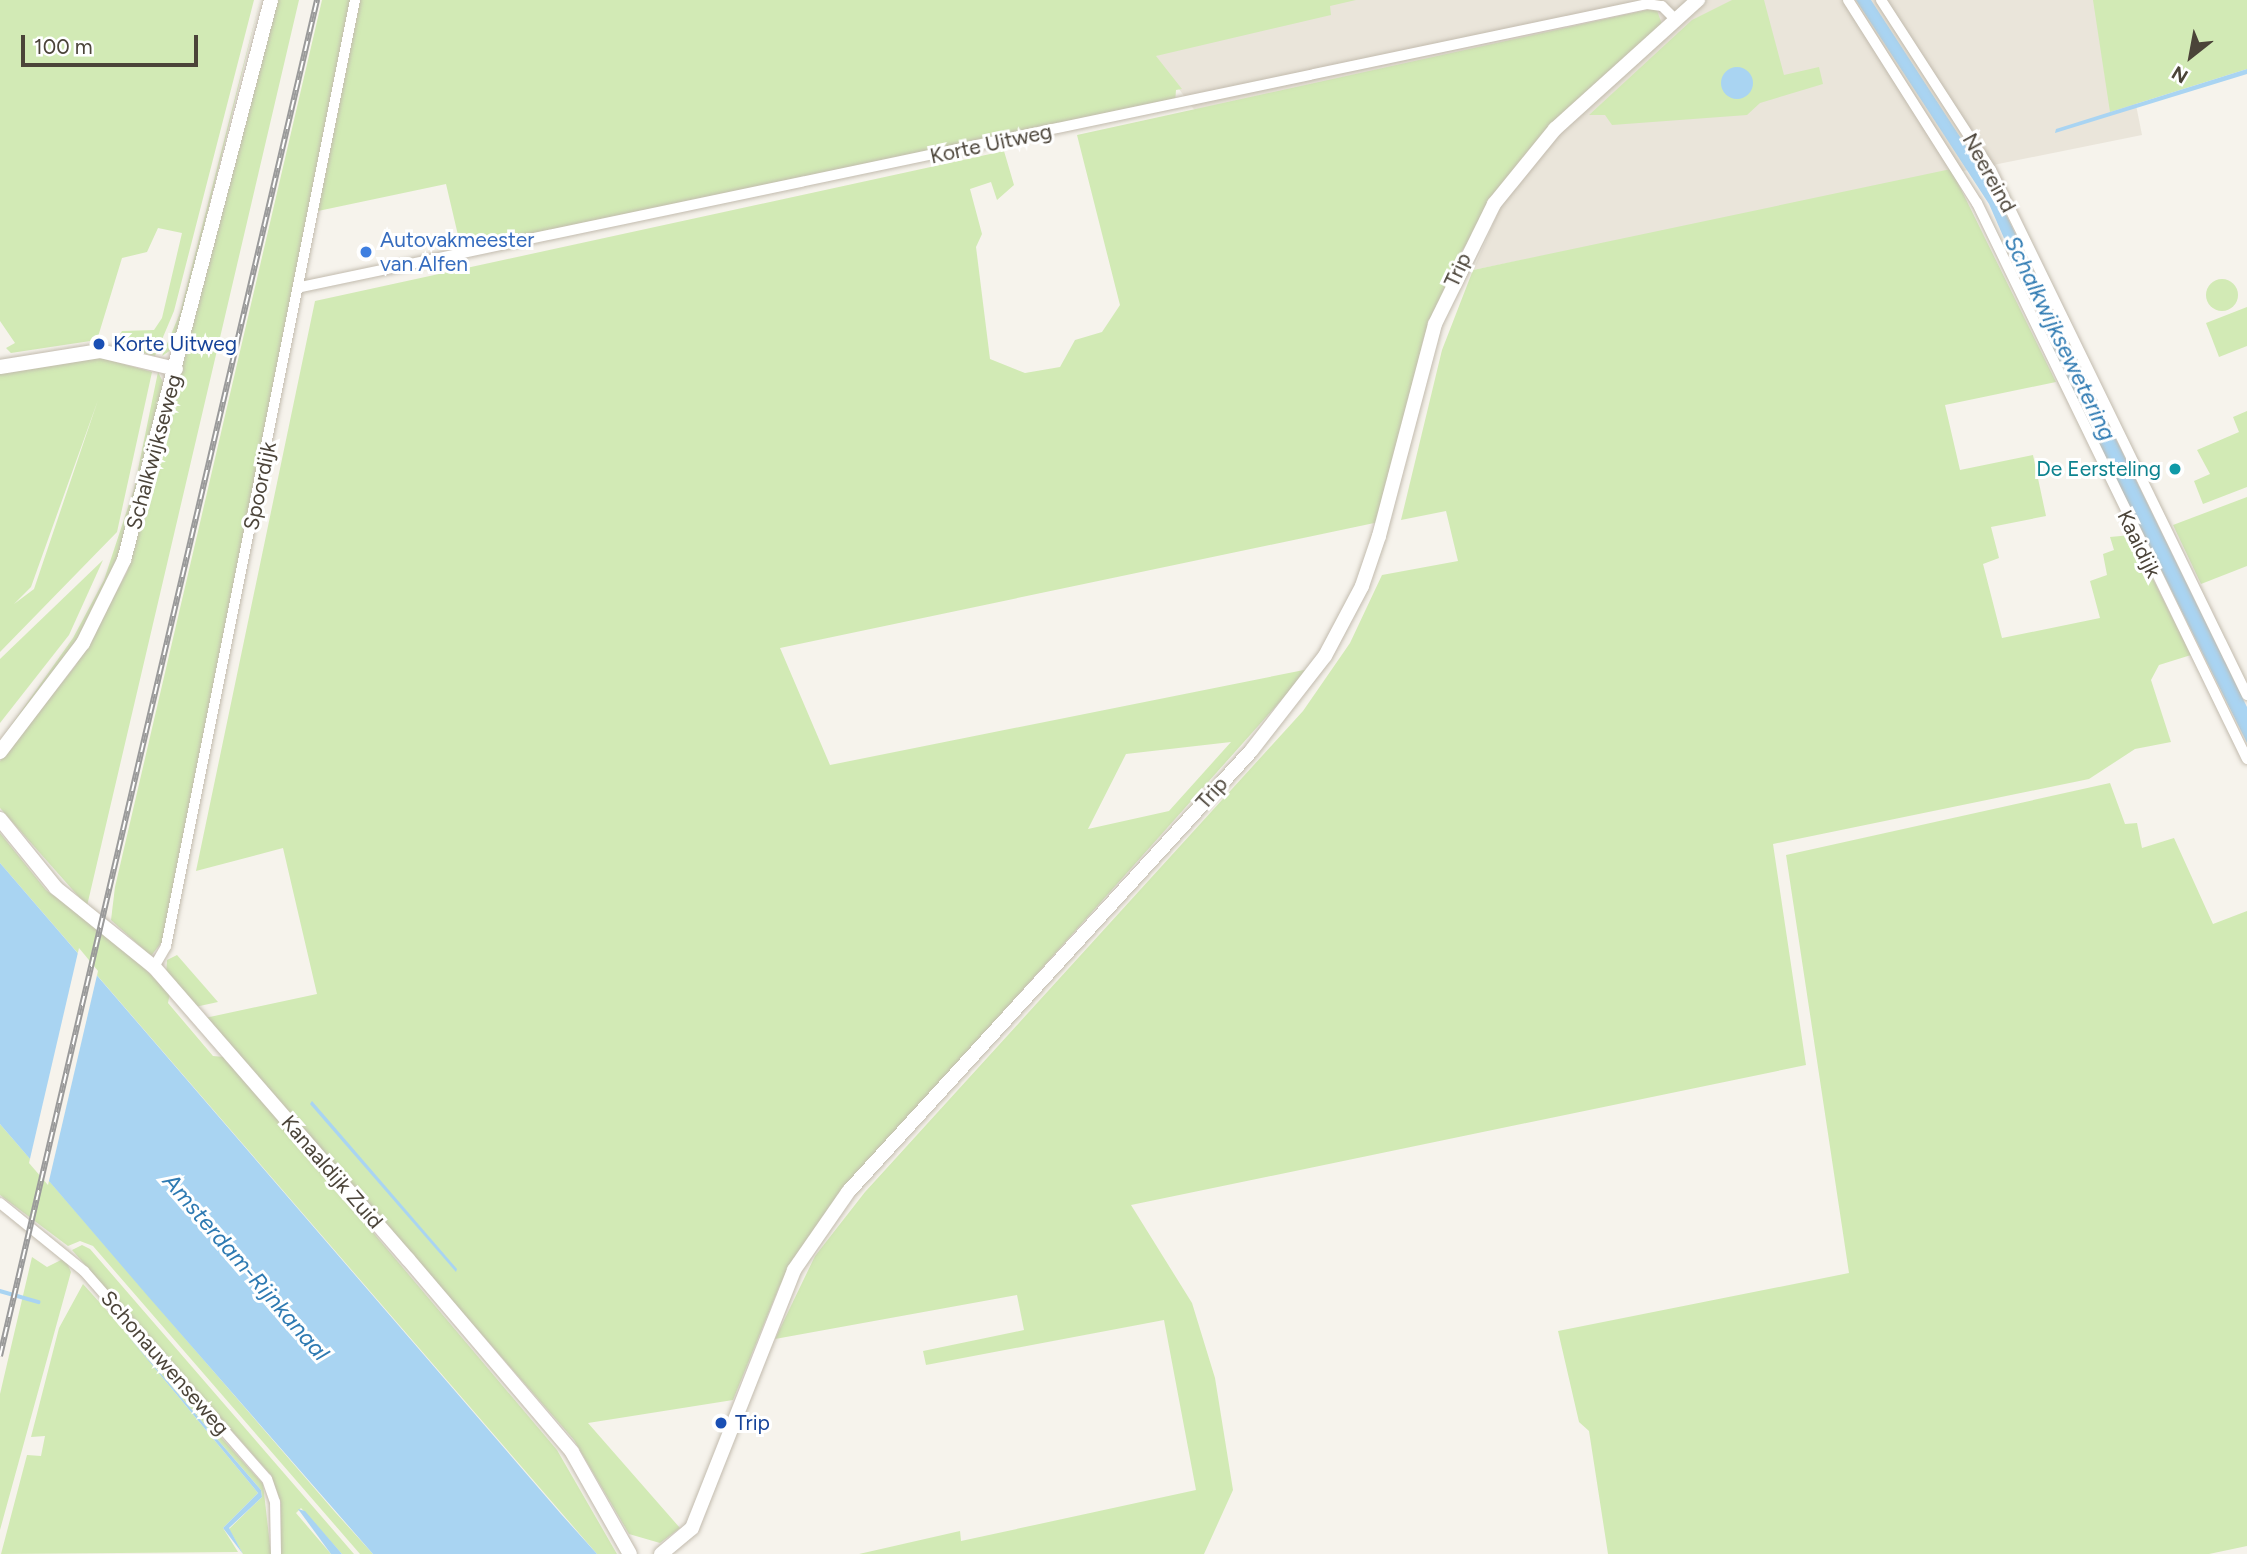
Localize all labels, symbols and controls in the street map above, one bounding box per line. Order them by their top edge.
scale bar [24,21,201,65]
north arrow [2156,21,2226,91]
text: 100 m [34,34,93,59]
text: N [2168,61,2192,88]
street label: Korte Uitweg [928,119,1054,169]
street label: Neereind [1957,129,2021,217]
place label: Autovakmeester van Alfen [380,227,534,277]
water label: Schalkwijksewetering [1998,231,2122,445]
marker: Autovakmeester van Alfen [358,244,374,260]
street label: Trip [1439,249,1477,291]
place label: Korte Uitweg [113,331,237,357]
marker: Korte Uitweg [91,336,107,352]
street label: Schalkwijkseweg [121,372,187,532]
street label: Spoordijk [238,439,282,533]
place label: De Eersteling [2036,456,2161,482]
marker: De Eersteling [2167,461,2183,477]
street label: Kaaidijk [2112,506,2166,582]
street label: Trip [1191,772,1233,814]
street label: Kanaaldijk Zuid [276,1110,388,1234]
water label: Amsterdam-Rijnkanaal [157,1168,335,1366]
street label: Schonauwenseweg [96,1286,234,1440]
place label: Trip [735,1410,770,1436]
marker: Trip [713,1415,729,1431]

